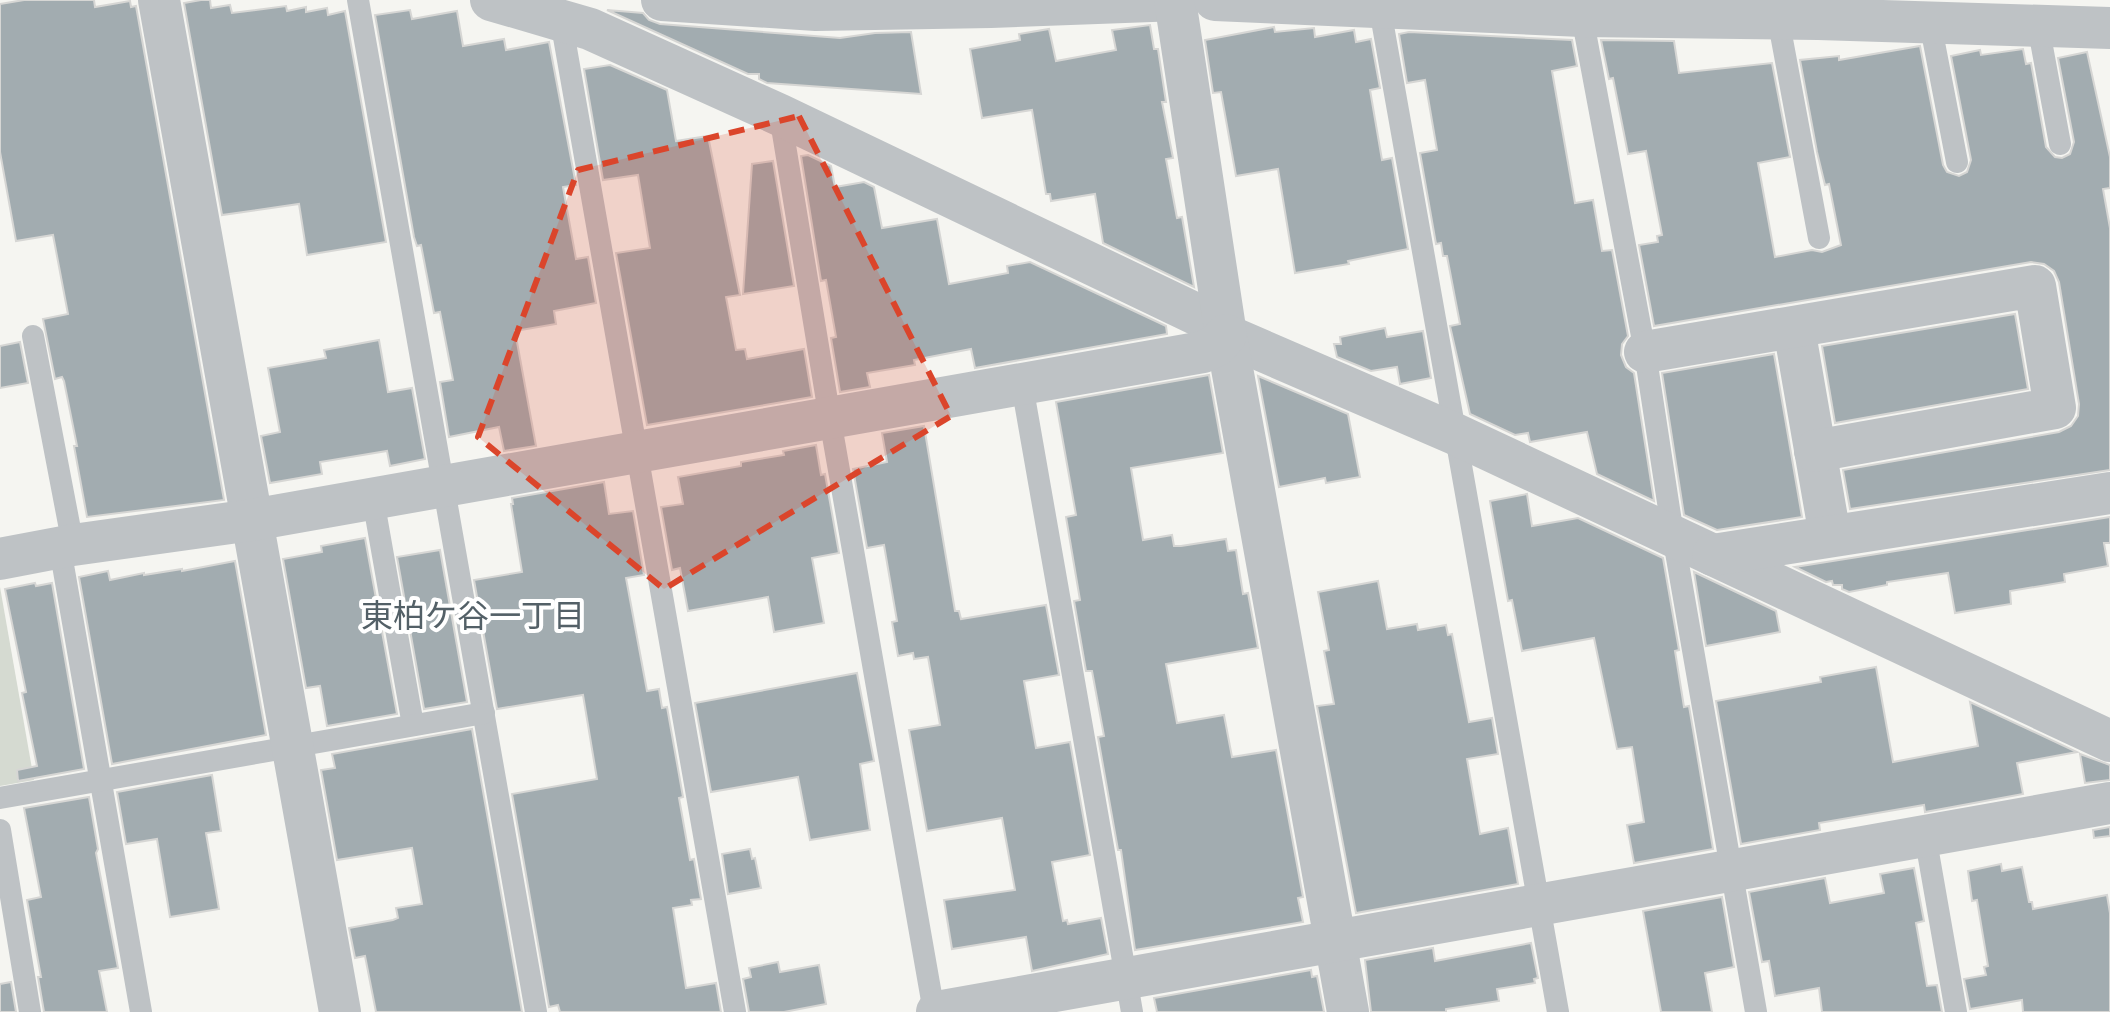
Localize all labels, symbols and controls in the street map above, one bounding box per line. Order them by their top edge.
district label: 東柏ケ谷一丁目 [361,595,585,635]

